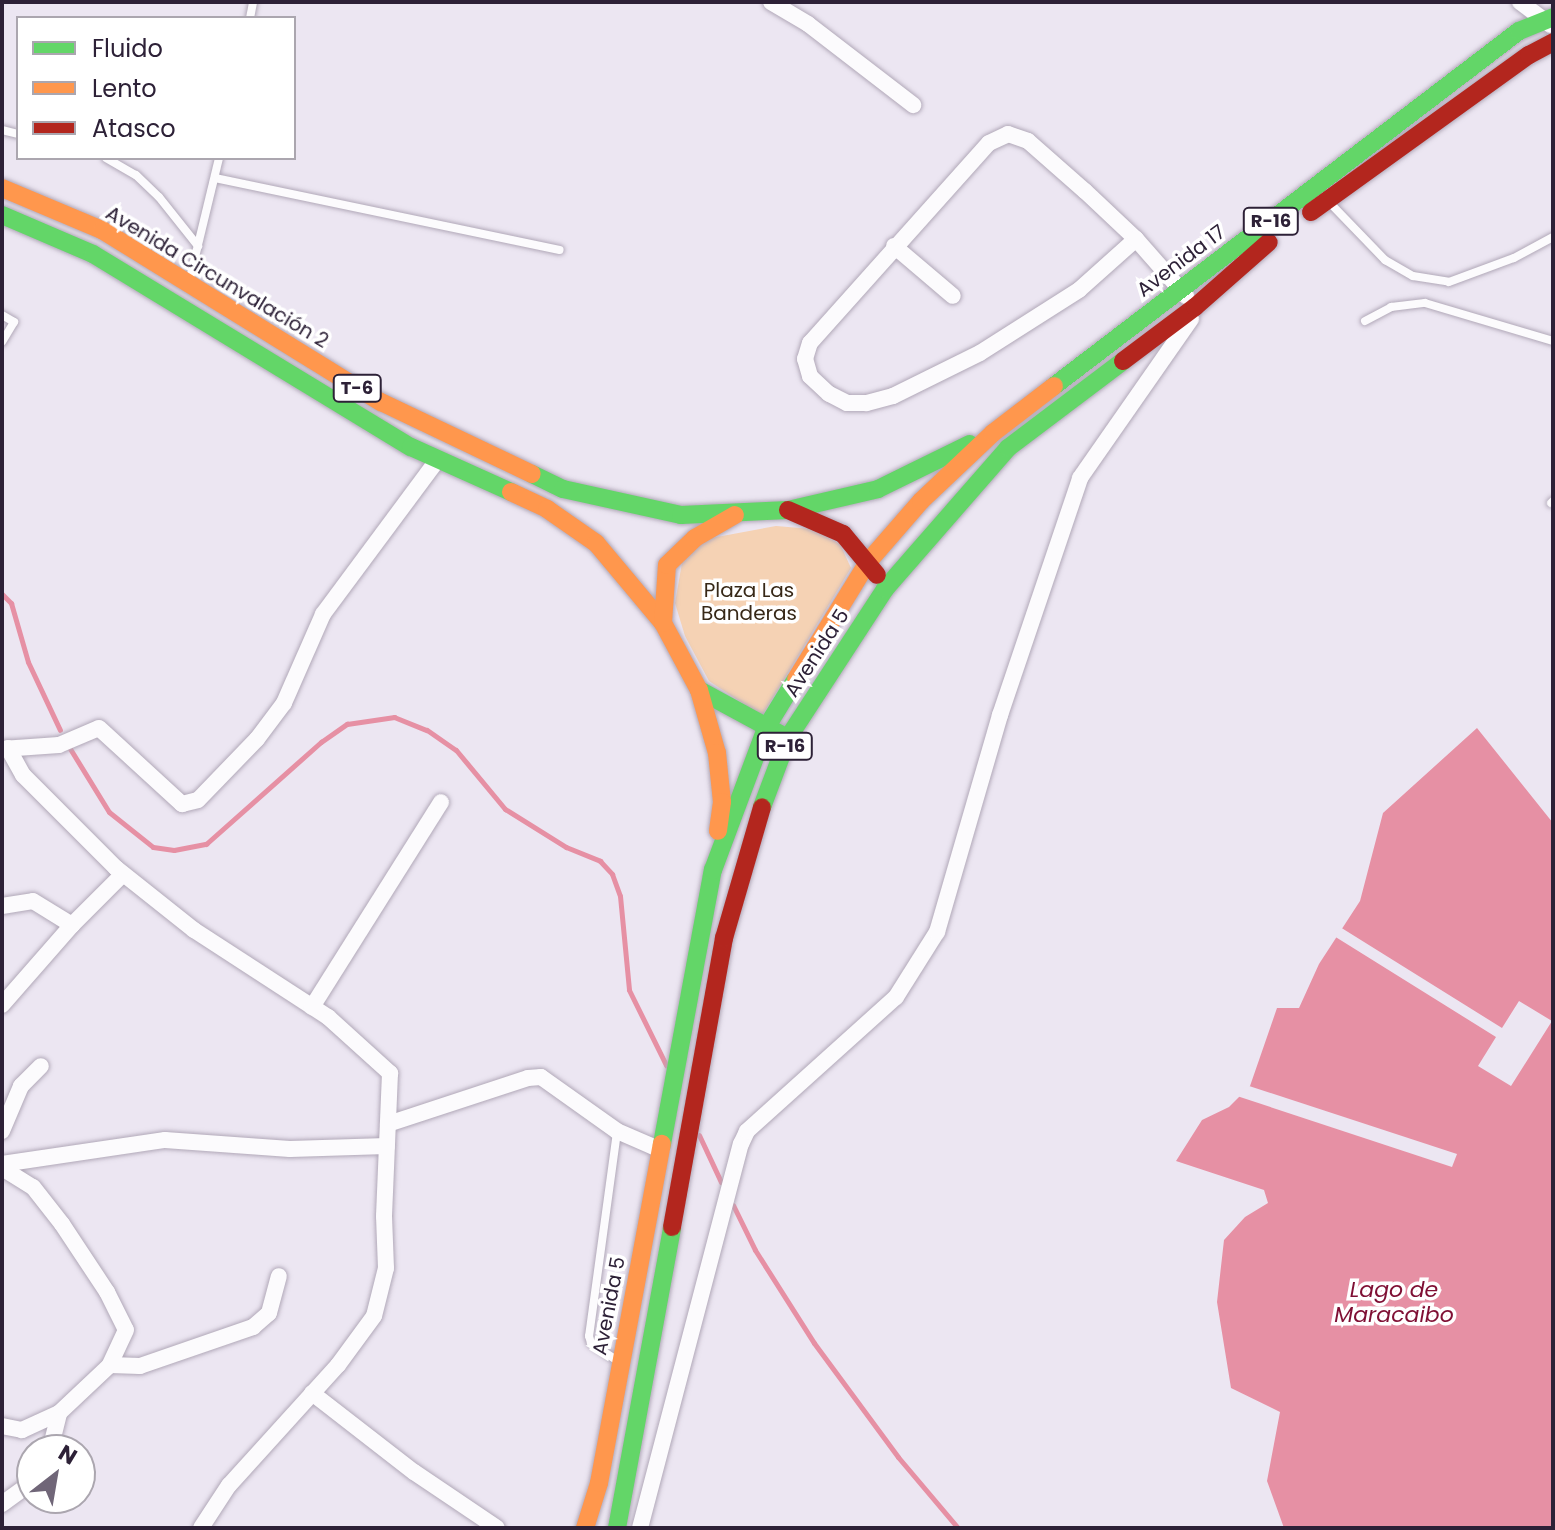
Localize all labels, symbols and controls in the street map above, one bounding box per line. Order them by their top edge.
legend [16,16,296,160]
text: Fluido [92,32,163,65]
text: Lento [92,72,157,105]
text: Atasco [92,112,176,145]
street label: Avenida Circunvalación 2 [101,201,333,353]
road number: R-16 [1241,207,1301,235]
street label: Avenida 17 [1132,220,1230,302]
road number: T-6 [331,374,383,402]
park label: Plaza Las Banderas [701,579,797,626]
street label: Avenida 5 [780,605,854,701]
road number: R-16 [755,732,815,760]
street label: Avenida 5 [588,1255,630,1357]
water label: Lago de Maracaibo [1334,1276,1454,1328]
north arrow [16,1434,96,1514]
text: N [53,1437,83,1472]

